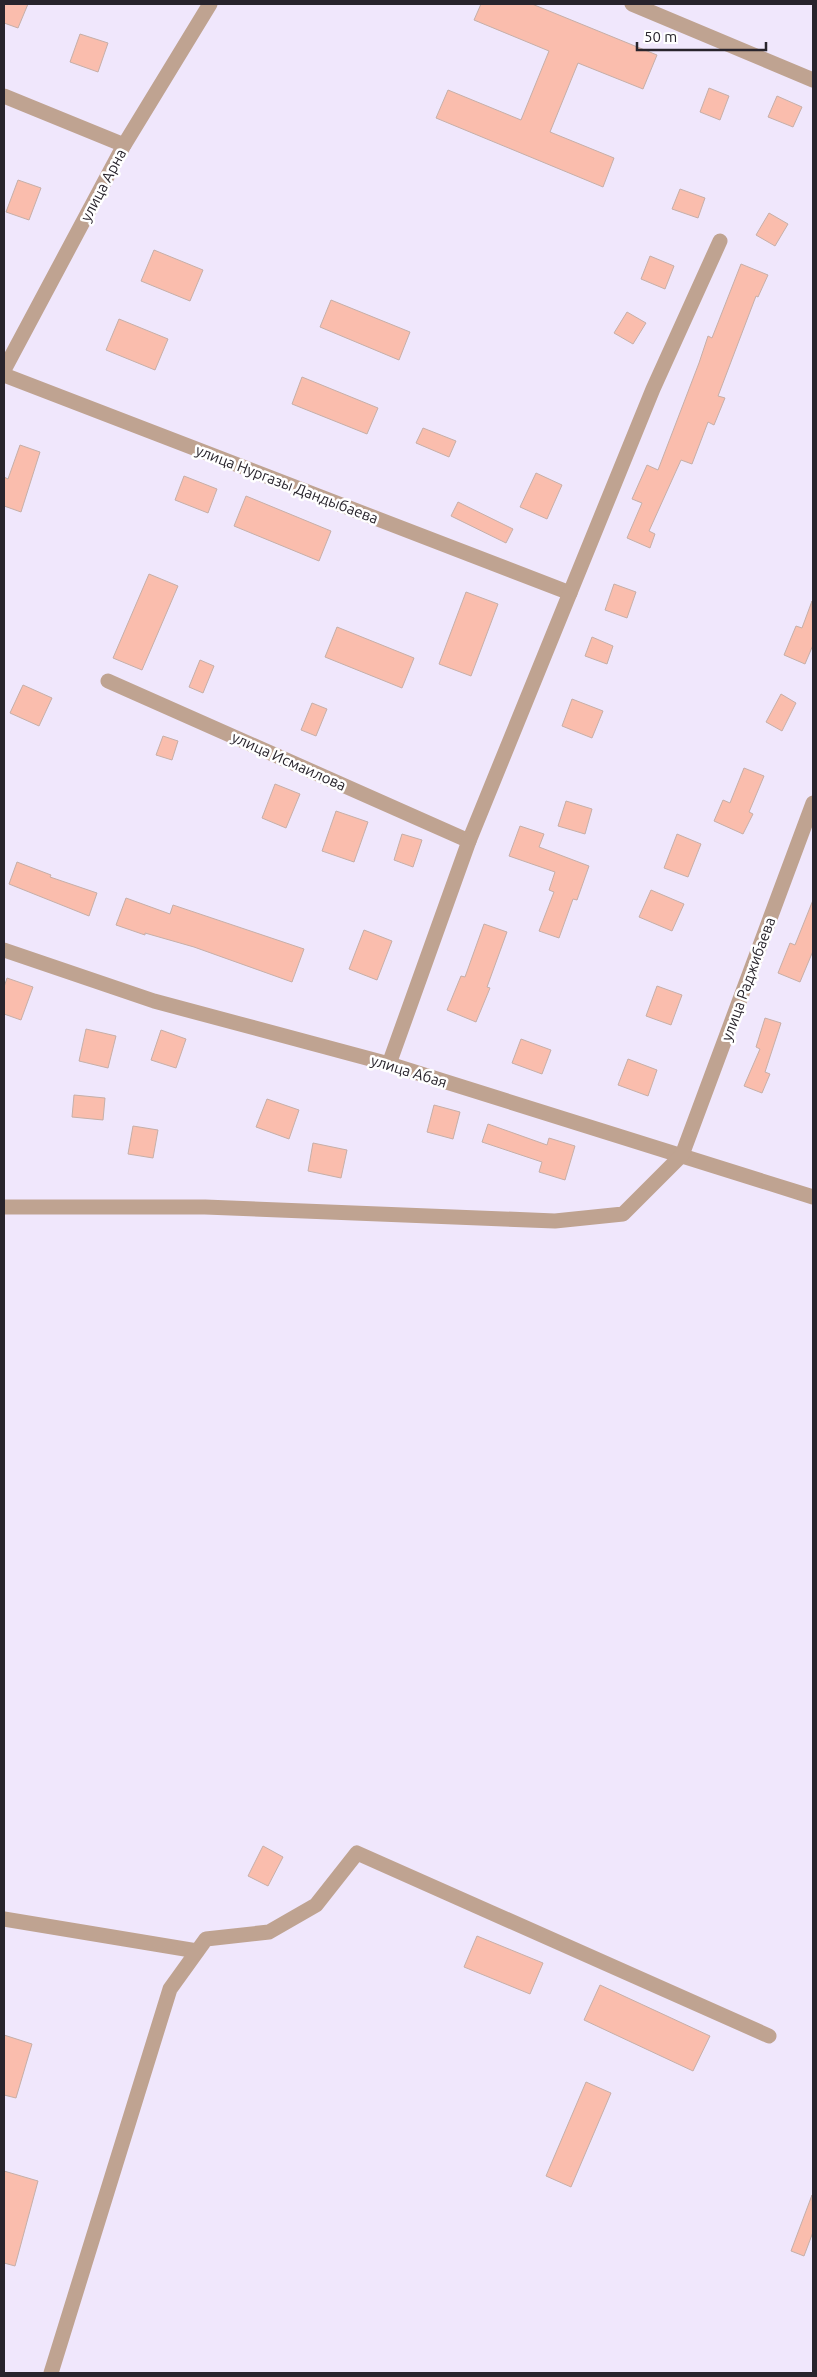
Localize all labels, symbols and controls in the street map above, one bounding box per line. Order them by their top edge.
scale bar [637,20,766,52]
text: 50 m [644,28,677,45]
street label: улица Арна [77,146,129,224]
street label: улица Нургазы Дандыбаева [193,441,381,527]
street label: улица Исмаилова [229,728,349,794]
street label: улица Раджибаева [718,915,778,1043]
street label: улица Абая [369,1051,449,1091]

